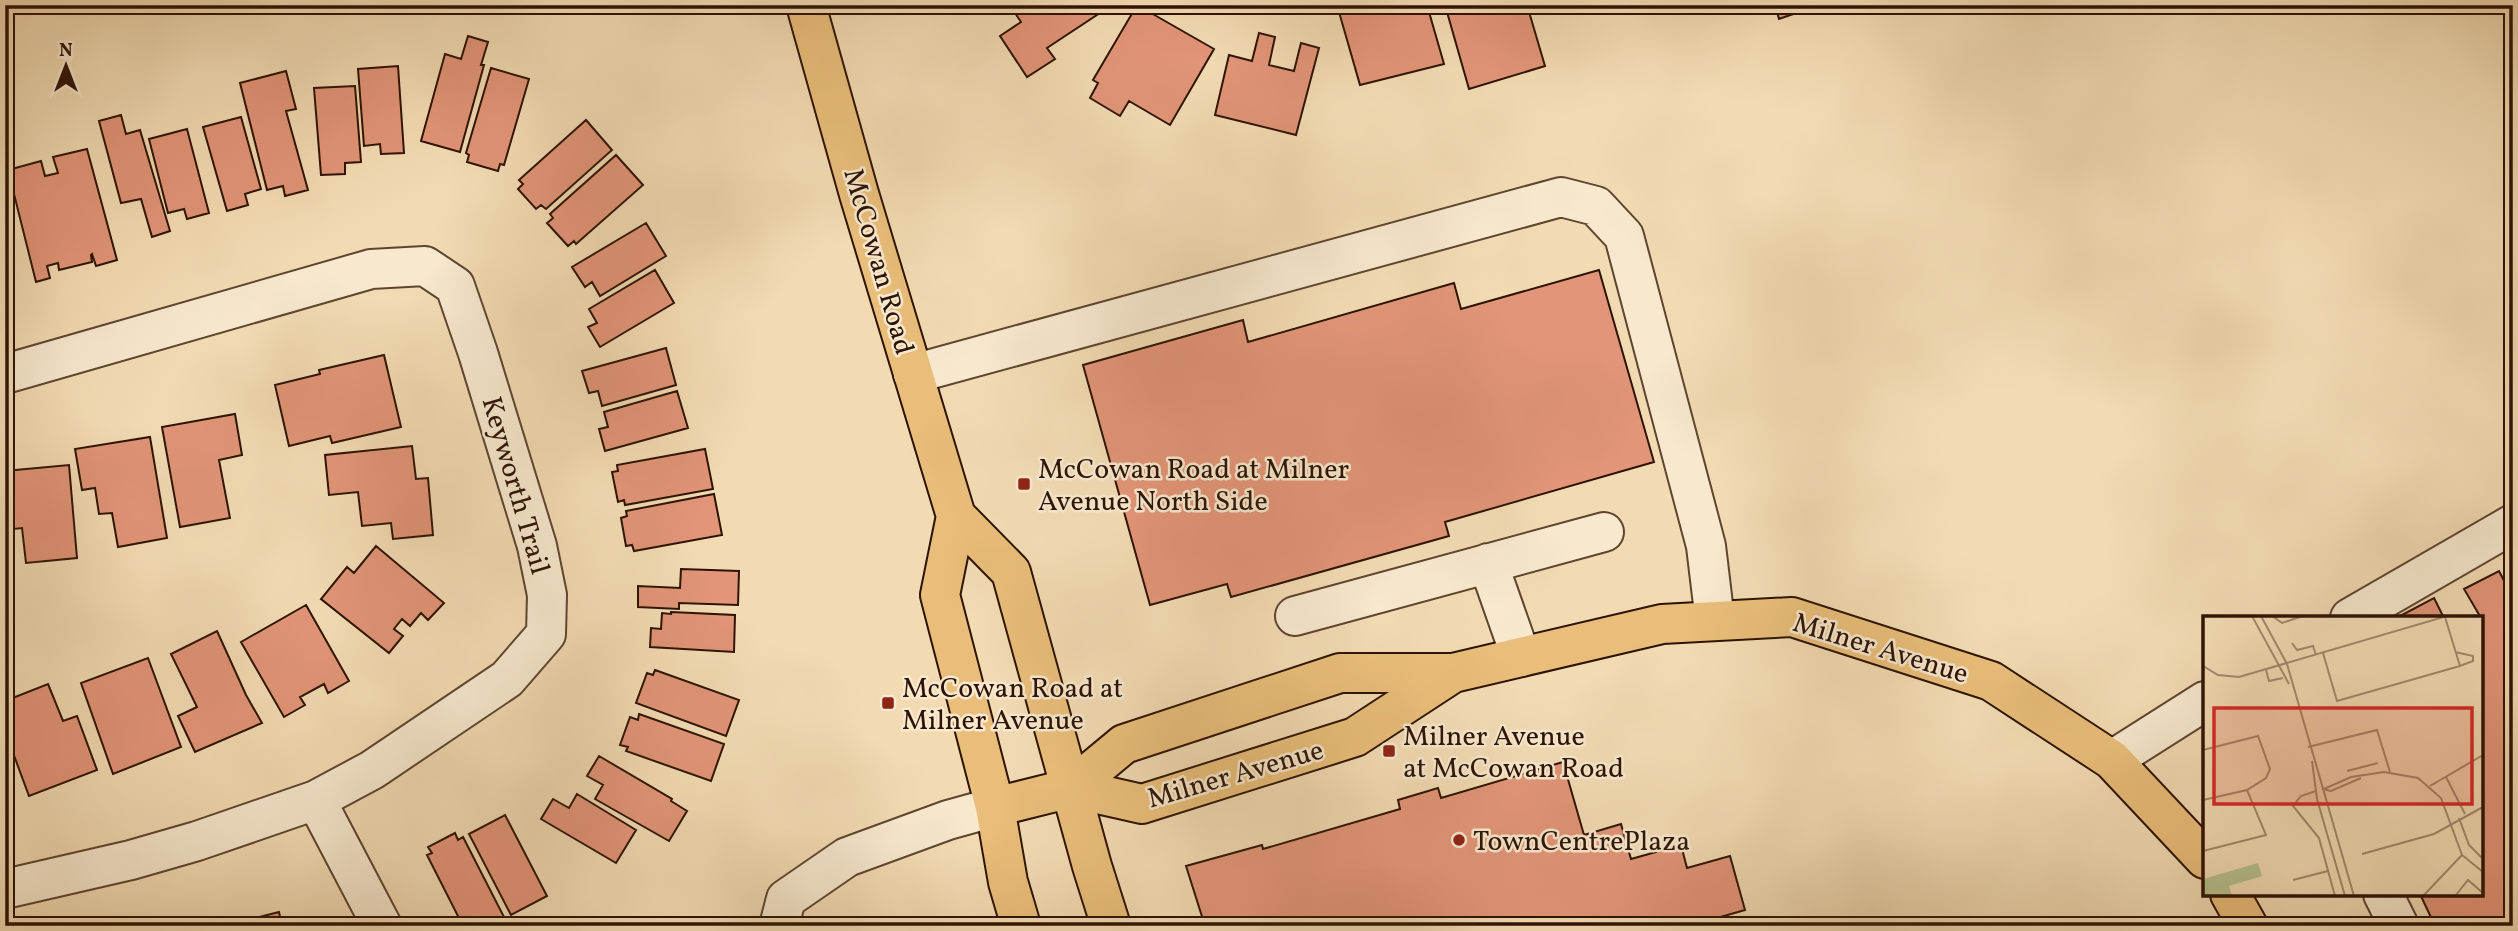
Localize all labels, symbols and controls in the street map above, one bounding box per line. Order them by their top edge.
north arrow [32,32,102,102]
text: N [59,38,73,64]
street label: McCowan Road [832,164,923,359]
street label: Keyworth Trail [471,392,559,579]
place label: McCowan Road at Milner Avenue North Side [1038,451,1349,522]
marker: McCowan Road at Milner Avenue North Side [1016,476,1032,492]
street label: Milner Avenue [1788,604,1973,695]
inset map [2203,616,2483,896]
place label: McCowan Road at Milner Avenue [902,670,1123,741]
marker: McCowan Road at Milner Avenue [880,695,896,711]
place label: Milner Avenue at McCowan Road [1403,718,1624,789]
street label: Milner Avenue [1143,732,1328,819]
marker: Milner Avenue at McCowan Road [1381,743,1397,759]
place label: TownCentrePlaza [1473,823,1690,862]
marker: TownCentrePlaza [1451,832,1467,848]

